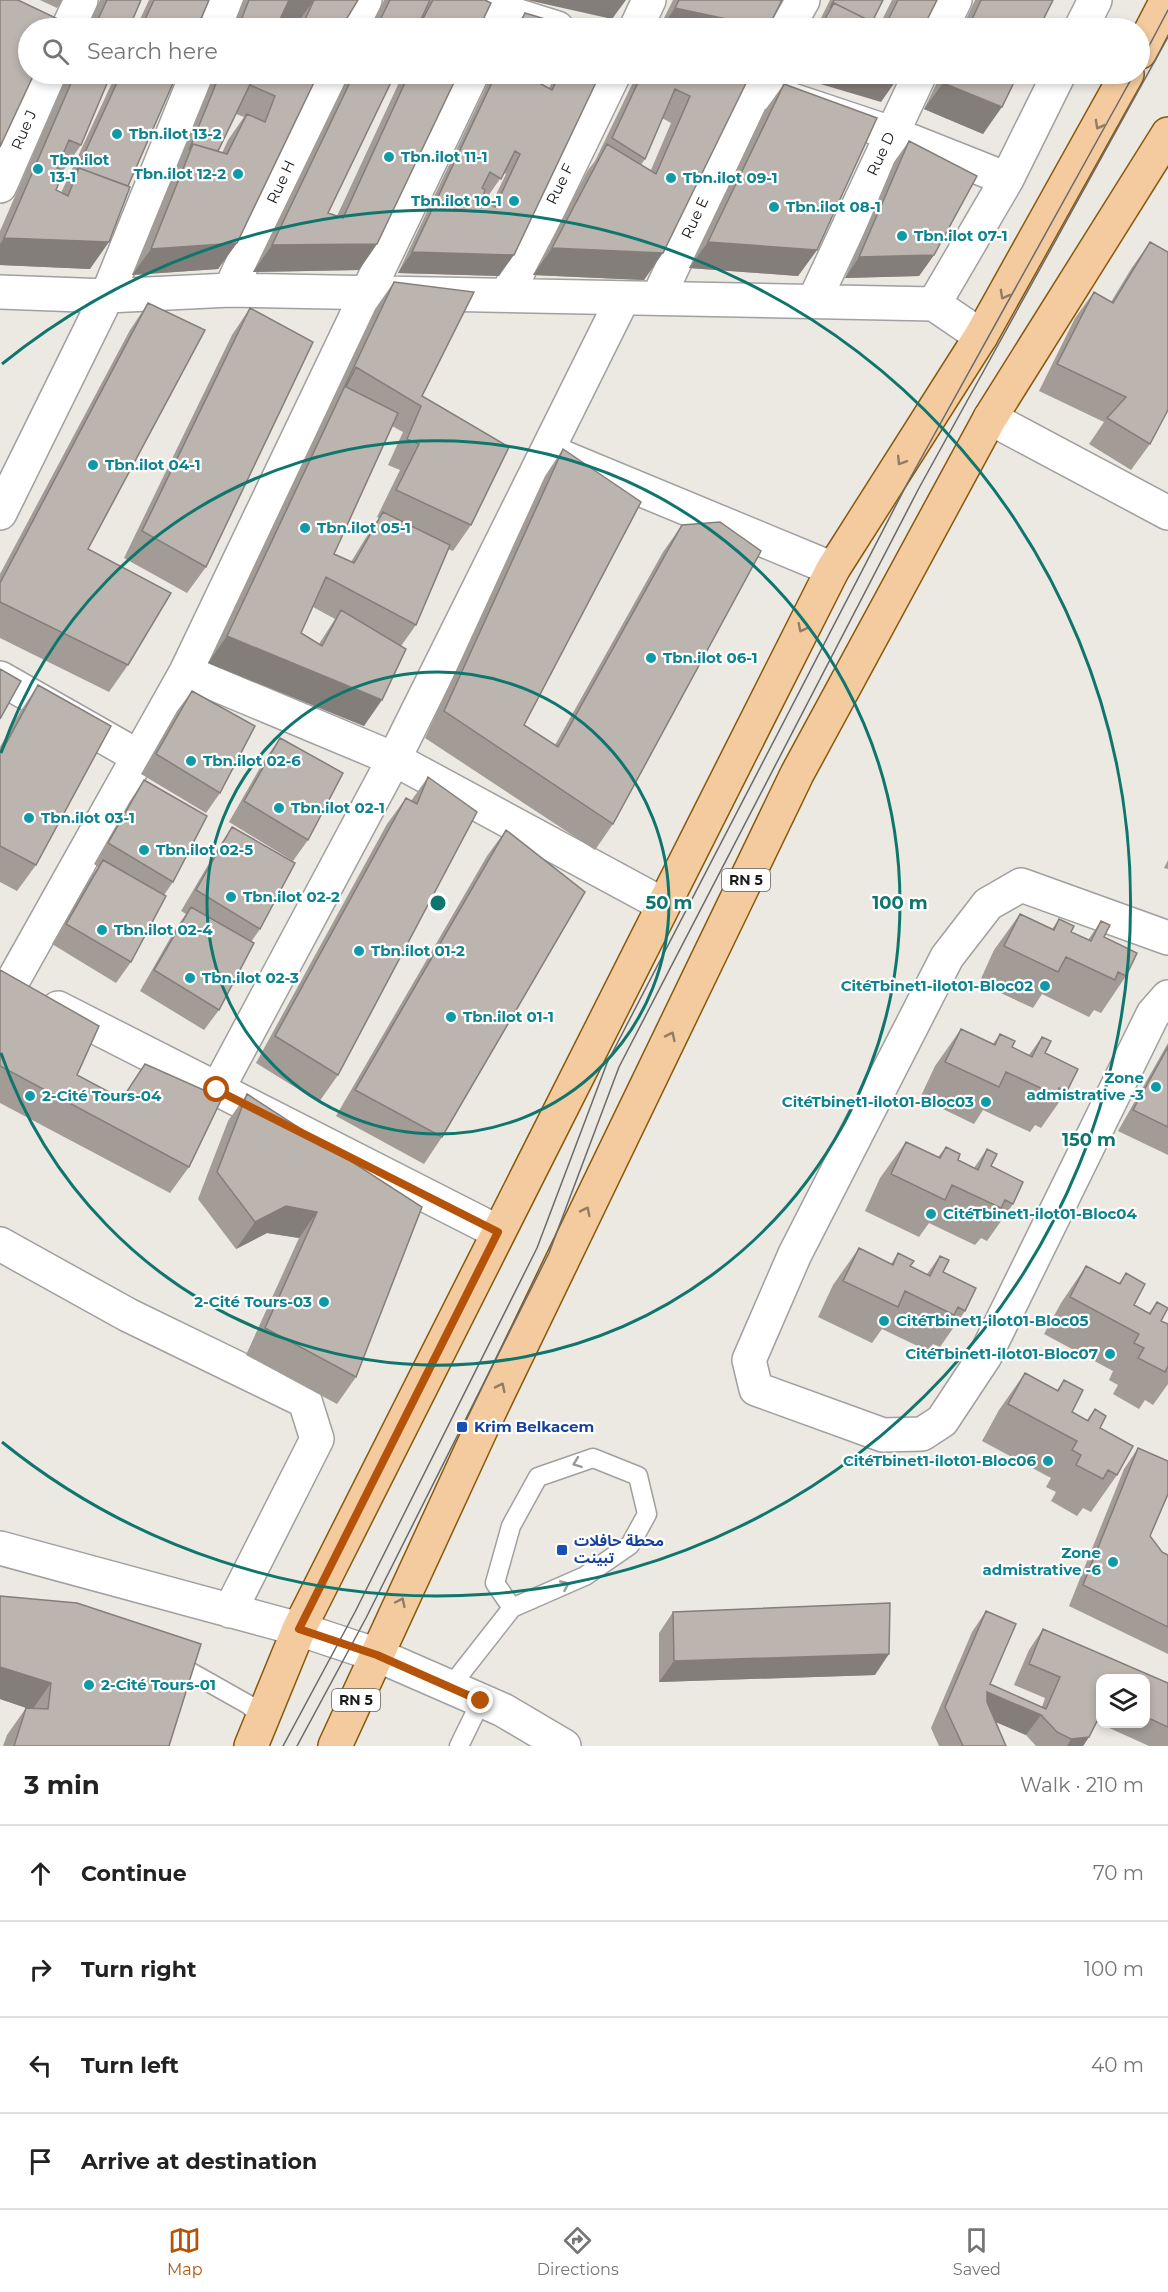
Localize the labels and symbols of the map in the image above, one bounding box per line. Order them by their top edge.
street label: Rue J [7,107,40,153]
one-way arrow [1095,118,1106,129]
place label: Tbn.ilot 13-2 [129,124,222,143]
marker: Tbn.ilot 13-2 [110,127,124,141]
street label: Rue D [862,129,899,179]
place label: Tbn.ilot 11-1 [401,147,488,166]
place label: Tbn.ilot 13-1 [50,150,110,186]
marker: Tbn.ilot 11-1 [382,150,396,164]
street label: Rue H [262,157,299,207]
street label: Rue F [541,160,578,207]
marker: Tbn.ilot 13-1 [31,162,45,176]
place label: Tbn.ilot 12-2 [133,164,226,183]
marker: Tbn.ilot 12-2 [231,167,245,181]
place label: Tbn.ilot 09-1 [683,168,778,187]
marker: Tbn.ilot 09-1 [664,171,678,185]
place label: Tbn.ilot 10-1 [411,191,502,210]
marker: Tbn.ilot 10-1 [507,194,521,208]
street label: Rue E [677,194,712,242]
place label: Tbn.ilot 08-1 [786,197,881,216]
marker: Tbn.ilot 08-1 [767,200,781,214]
place label: Tbn.ilot 07-1 [914,226,1008,245]
marker: Tbn.ilot 07-1 [895,229,909,243]
one-way arrow [1000,289,1011,299]
place label: Tbn.ilot 04-1 [105,455,201,474]
one-way arrow [897,455,909,465]
marker: Tbn.ilot 04-1 [86,458,100,472]
place label: Tbn.ilot 05-1 [317,518,411,537]
marker: Tbn.ilot 05-1 [298,521,312,535]
one-way arrow [798,622,810,633]
place label: Tbn.ilot 06-1 [663,648,758,667]
marker: Tbn.ilot 06-1 [644,651,658,665]
place label: Tbn.ilot 02-6 [203,751,301,770]
marker: Tbn.ilot 02-6 [184,754,198,768]
place label: Tbn.ilot 02-1 [291,798,385,817]
marker: Tbn.ilot 02-1 [272,801,286,815]
place label: Tbn.ilot 03-1 [41,808,135,827]
marker: Tbn.ilot 03-1 [22,811,36,825]
place label: Tbn.ilot 02-5 [156,840,253,859]
marker: Tbn.ilot 02-5 [137,843,151,857]
road number: RN 5 [722,869,770,891]
place label: Tbn.ilot 02-2 [243,887,340,906]
marker: Tbn.ilot 02-2 [224,890,238,904]
text: 50 m [646,892,692,914]
text: 100 m [872,892,928,914]
centre of rings [428,893,448,913]
place label: Tbn.ilot 02-4 [114,920,213,939]
marker: Tbn.ilot 02-4 [95,923,109,937]
place label: Tbn.ilot 01-2 [371,941,465,960]
marker: Tbn.ilot 01-2 [352,944,366,958]
place label: Tbn.ilot 02-3 [202,968,299,987]
marker: Tbn.ilot 02-3 [183,971,197,985]
place label: CitéTbinet1-ilot01-Bloc02 [841,976,1033,995]
marker: CitéTbinet1-ilot01-Bloc02 [1038,979,1052,993]
place label: Tbn.ilot 01-1 [463,1007,554,1026]
marker: Tbn.ilot 01-1 [444,1010,458,1024]
one-way arrow [663,1031,675,1042]
place label: Zone admistrative -3 [1027,1068,1144,1104]
route start [203,1076,229,1102]
marker: Zone admistrative -3 [1149,1080,1163,1094]
place label: 2-Cité Tours-04 [42,1086,162,1105]
marker: 2-Cité Tours-04 [23,1089,37,1103]
place label: CitéTbinet1-ilot01-Bloc03 [782,1092,974,1111]
marker: CitéTbinet1-ilot01-Bloc03 [979,1095,993,1109]
text: 150 m [1062,1129,1116,1151]
place label: CitéTbinet1-ilot01-Bloc04 [943,1204,1137,1223]
one-way arrow [579,1207,590,1218]
marker: CitéTbinet1-ilot01-Bloc04 [924,1207,938,1221]
place label: 2-Cité Tours-03 [194,1292,312,1311]
marker: 2-Cité Tours-03 [317,1295,331,1309]
place label: CitéTbinet1-ilot01-Bloc05 [896,1311,1088,1330]
marker: CitéTbinet1-ilot01-Bloc05 [877,1314,891,1328]
place label: CitéTbinet1-ilot01-Bloc07 [905,1344,1098,1363]
marker: CitéTbinet1-ilot01-Bloc07 [1103,1347,1117,1361]
one-way arrow [494,1382,506,1393]
place label: Krim Belkacem [474,1417,594,1436]
marker: Krim Belkacem [455,1420,469,1434]
place label: CitéTbinet1-ilot01-Bloc06 [843,1451,1036,1470]
marker: CitéTbinet1-ilot01-Bloc06 [1041,1454,1055,1468]
one-way arrow [572,1456,583,1469]
place label: محطة حافلات تبينت [574,1531,664,1567]
marker: محطة حافلات تبينت [555,1543,569,1557]
place label: Zone admistrative -6 [983,1543,1101,1579]
marker: Zone admistrative -6 [1106,1555,1120,1569]
one-way arrow [559,1580,570,1592]
one-way arrow [394,1597,406,1608]
place label: 2-Cité Tours-01 [101,1675,216,1694]
marker: 2-Cité Tours-01 [82,1678,96,1692]
route end [467,1687,493,1713]
road number: RN 5 [332,1689,380,1711]

